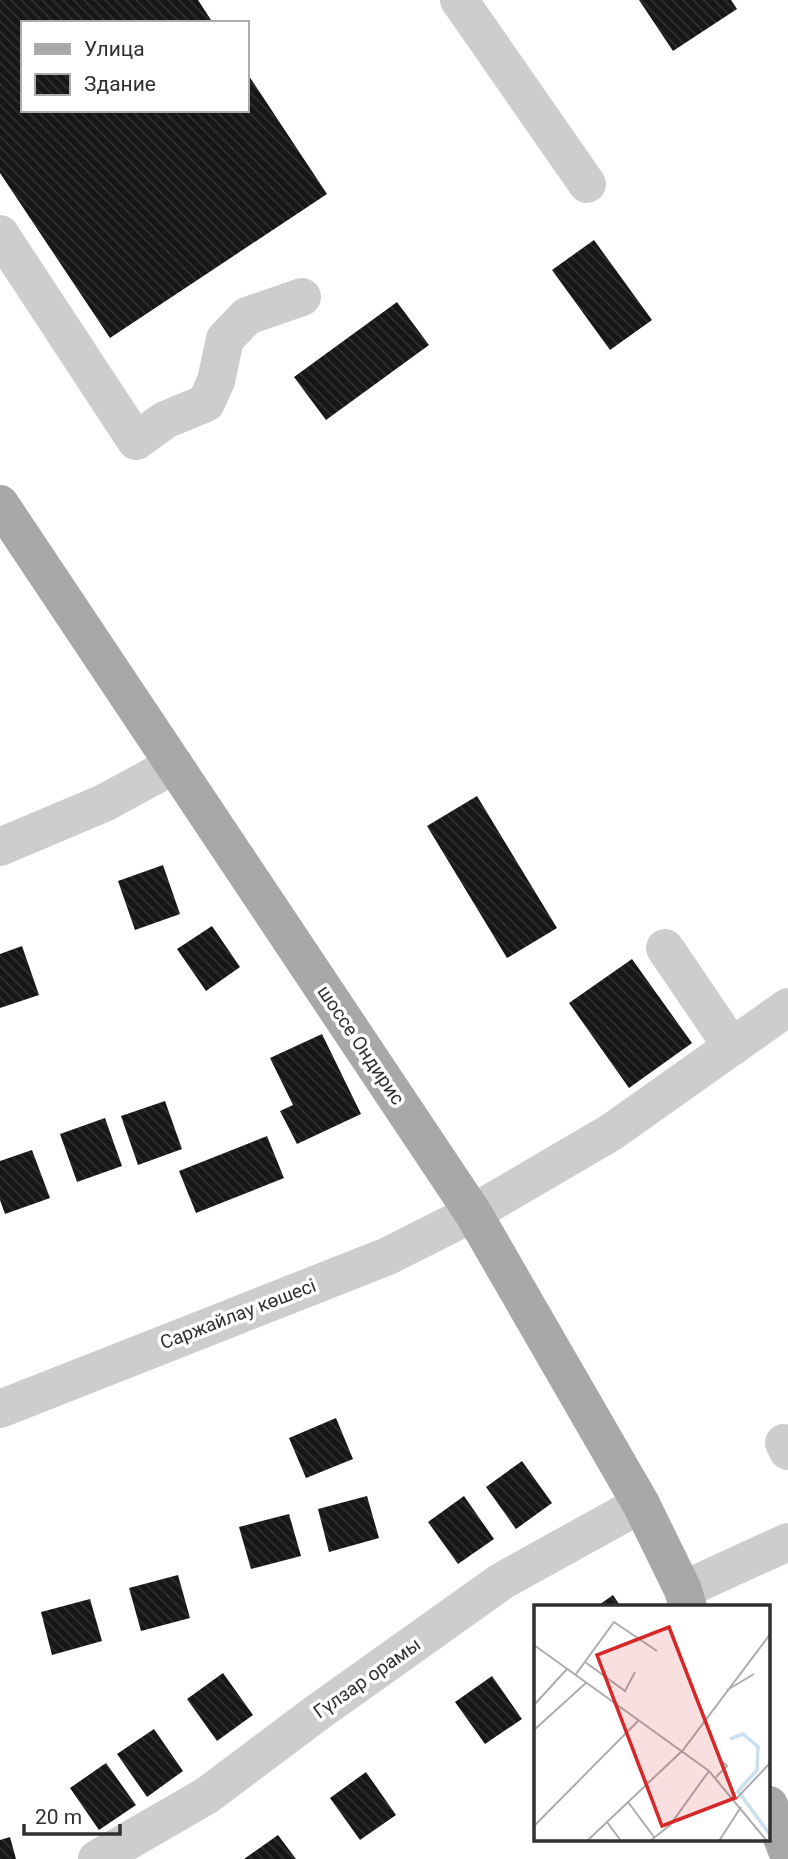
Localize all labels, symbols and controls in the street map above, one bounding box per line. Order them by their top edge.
legend [21,21,248,112]
text: Улица [84,37,145,61]
text: Здание [84,72,156,96]
street label: шоссе Ондирис [313,981,409,1109]
street label: Саржайлау көшесі [157,1274,319,1354]
inset map [534,1605,770,1842]
street label: Гүлзар орамы [309,1633,425,1723]
scale bar [24,1792,121,1836]
text: 20 m [35,1805,82,1829]

